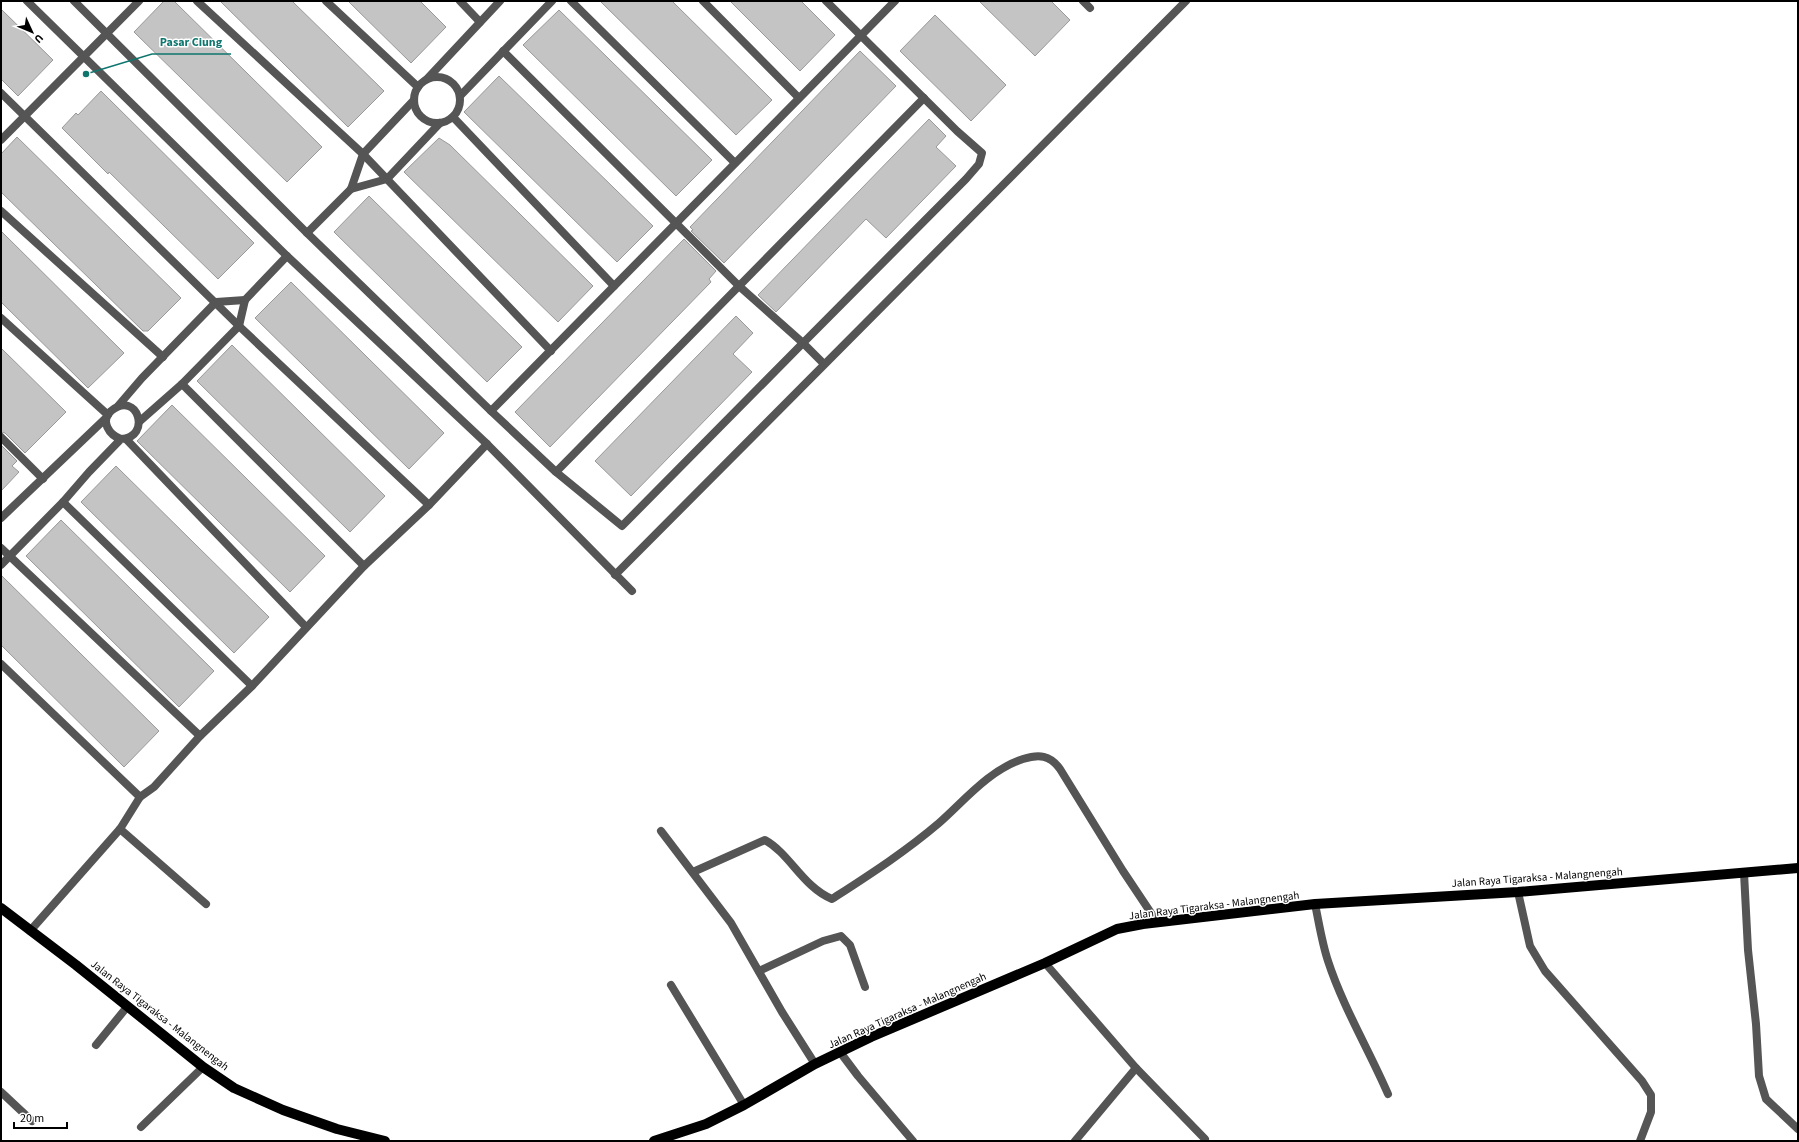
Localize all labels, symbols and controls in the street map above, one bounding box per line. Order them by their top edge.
north arrow [12,12,52,52]
callout: Pasar Ciung [152,30,231,54]
text: U [31,31,47,46]
text: Pasar Ciung [160,34,223,51]
street label: Jalan Raya Tigaraksa - Malangnengah [1451,864,1623,891]
street label: Jalan Raya Tigaraksa - Malangnengah [1128,888,1300,923]
street label: Jalan Raya Tigaraksa - Malangnengah [87,957,232,1074]
street label: Jalan Raya Tigaraksa - Malangnengah [826,969,989,1052]
scale bar [14,1104,67,1130]
text: 20 m [20,1110,44,1127]

